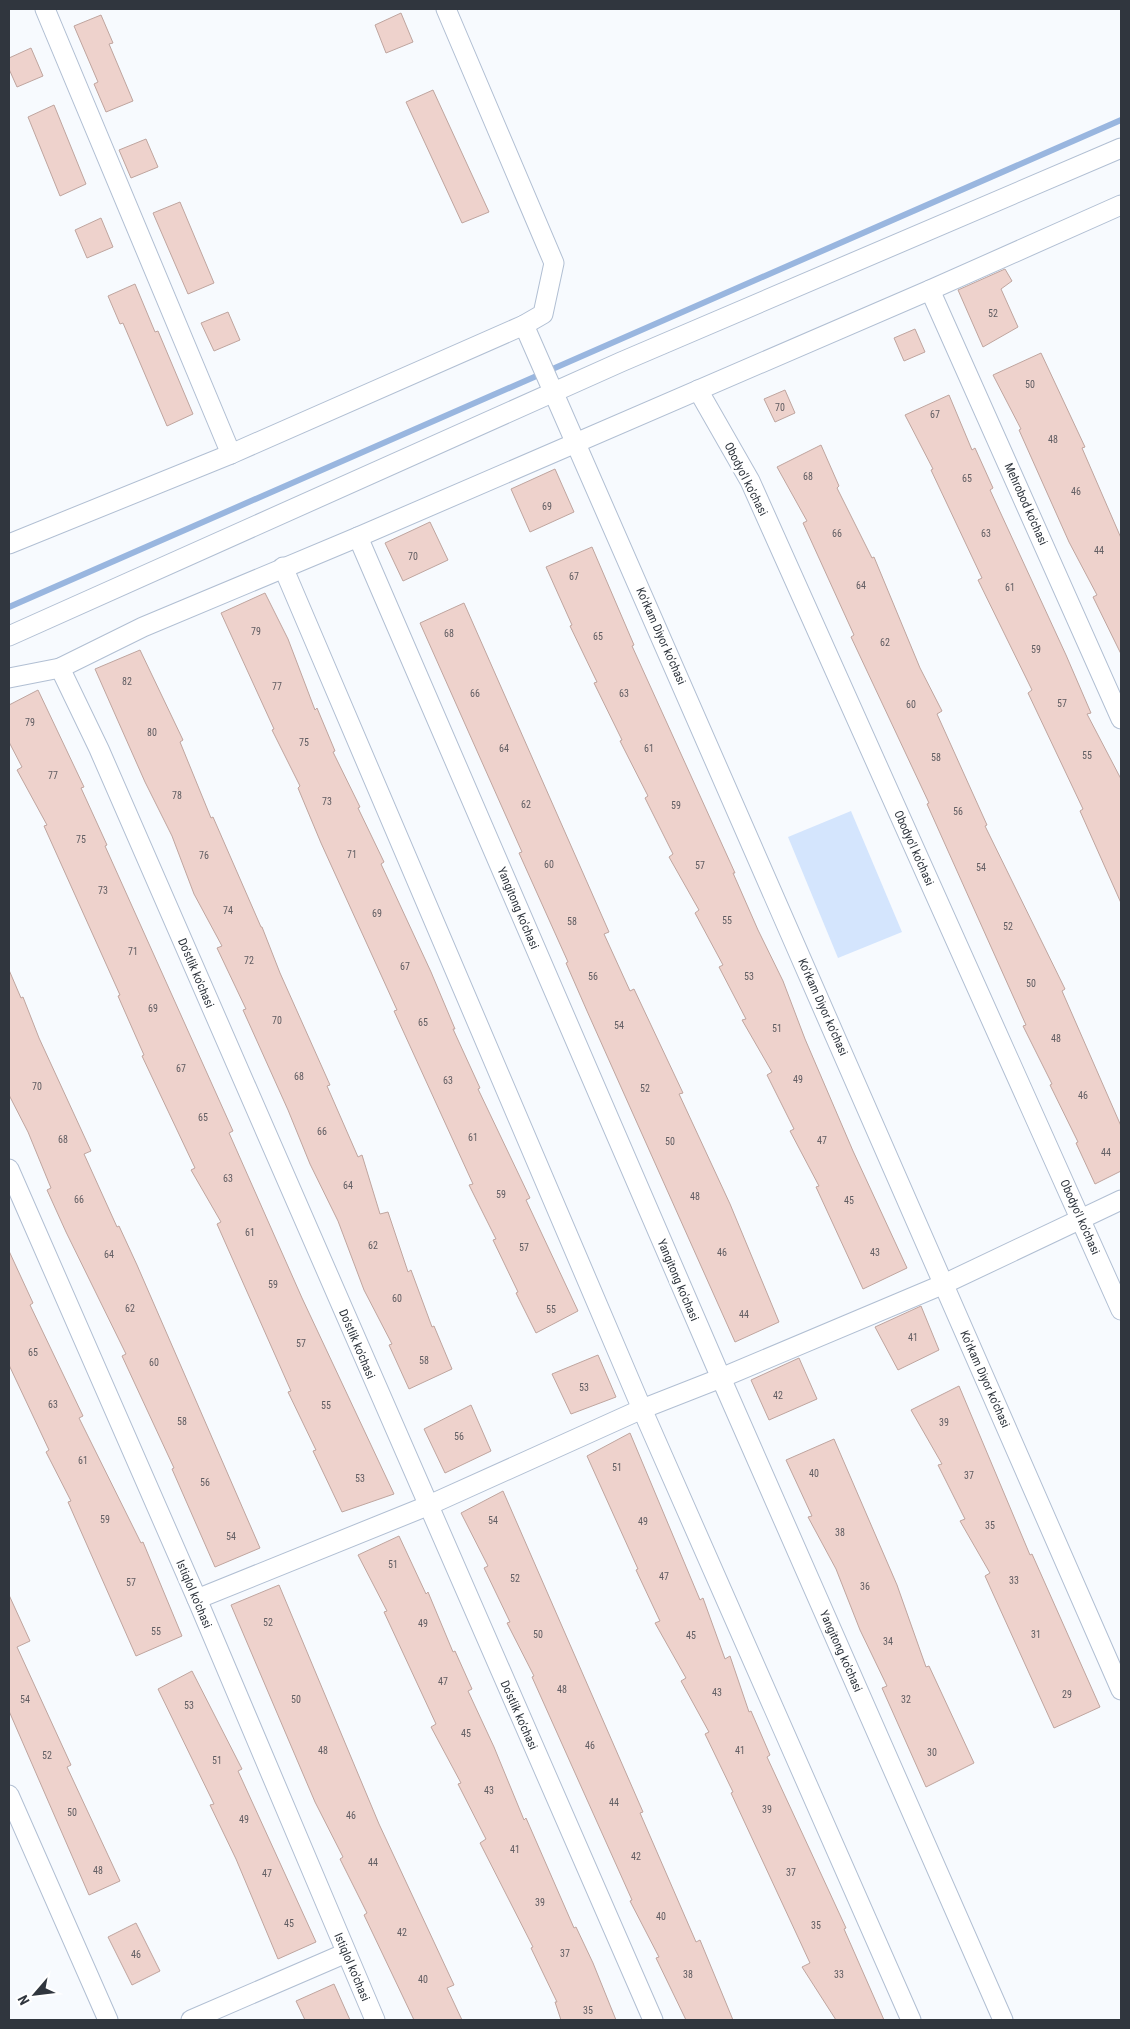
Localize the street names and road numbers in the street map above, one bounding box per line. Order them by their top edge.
street label: Obodyo'l ko'chasi [721,440,771,518]
street label: Mehrobod ko'chasi [1002,461,1050,547]
street label: Ko'rkam Diyor ko'chasi [633,585,689,687]
street label: Obodyo'l ko'chasi [891,808,937,888]
street label: Yangitong ko'chasi [494,865,542,951]
street label: Do'stlik ko'chasi [175,936,217,1010]
street label: Ko'rkam Diyor ko'chasi [795,956,851,1058]
street label: Obodyo'l ko'chasi [1057,1177,1103,1257]
street label: Yangitong ko'chasi [654,1237,702,1323]
street label: Do'stlik ko'chasi [336,1307,378,1381]
street label: Ko'rkam Diyor ko'chasi [957,1328,1013,1430]
street label: Istiqlol ko'chasi [173,1558,215,1630]
street label: Yangitong ko'chasi [817,1608,865,1694]
street label: Do'stlik ko'chasi [498,1678,540,1752]
street label: Istiqlol ko'chasi [331,1931,373,2003]

